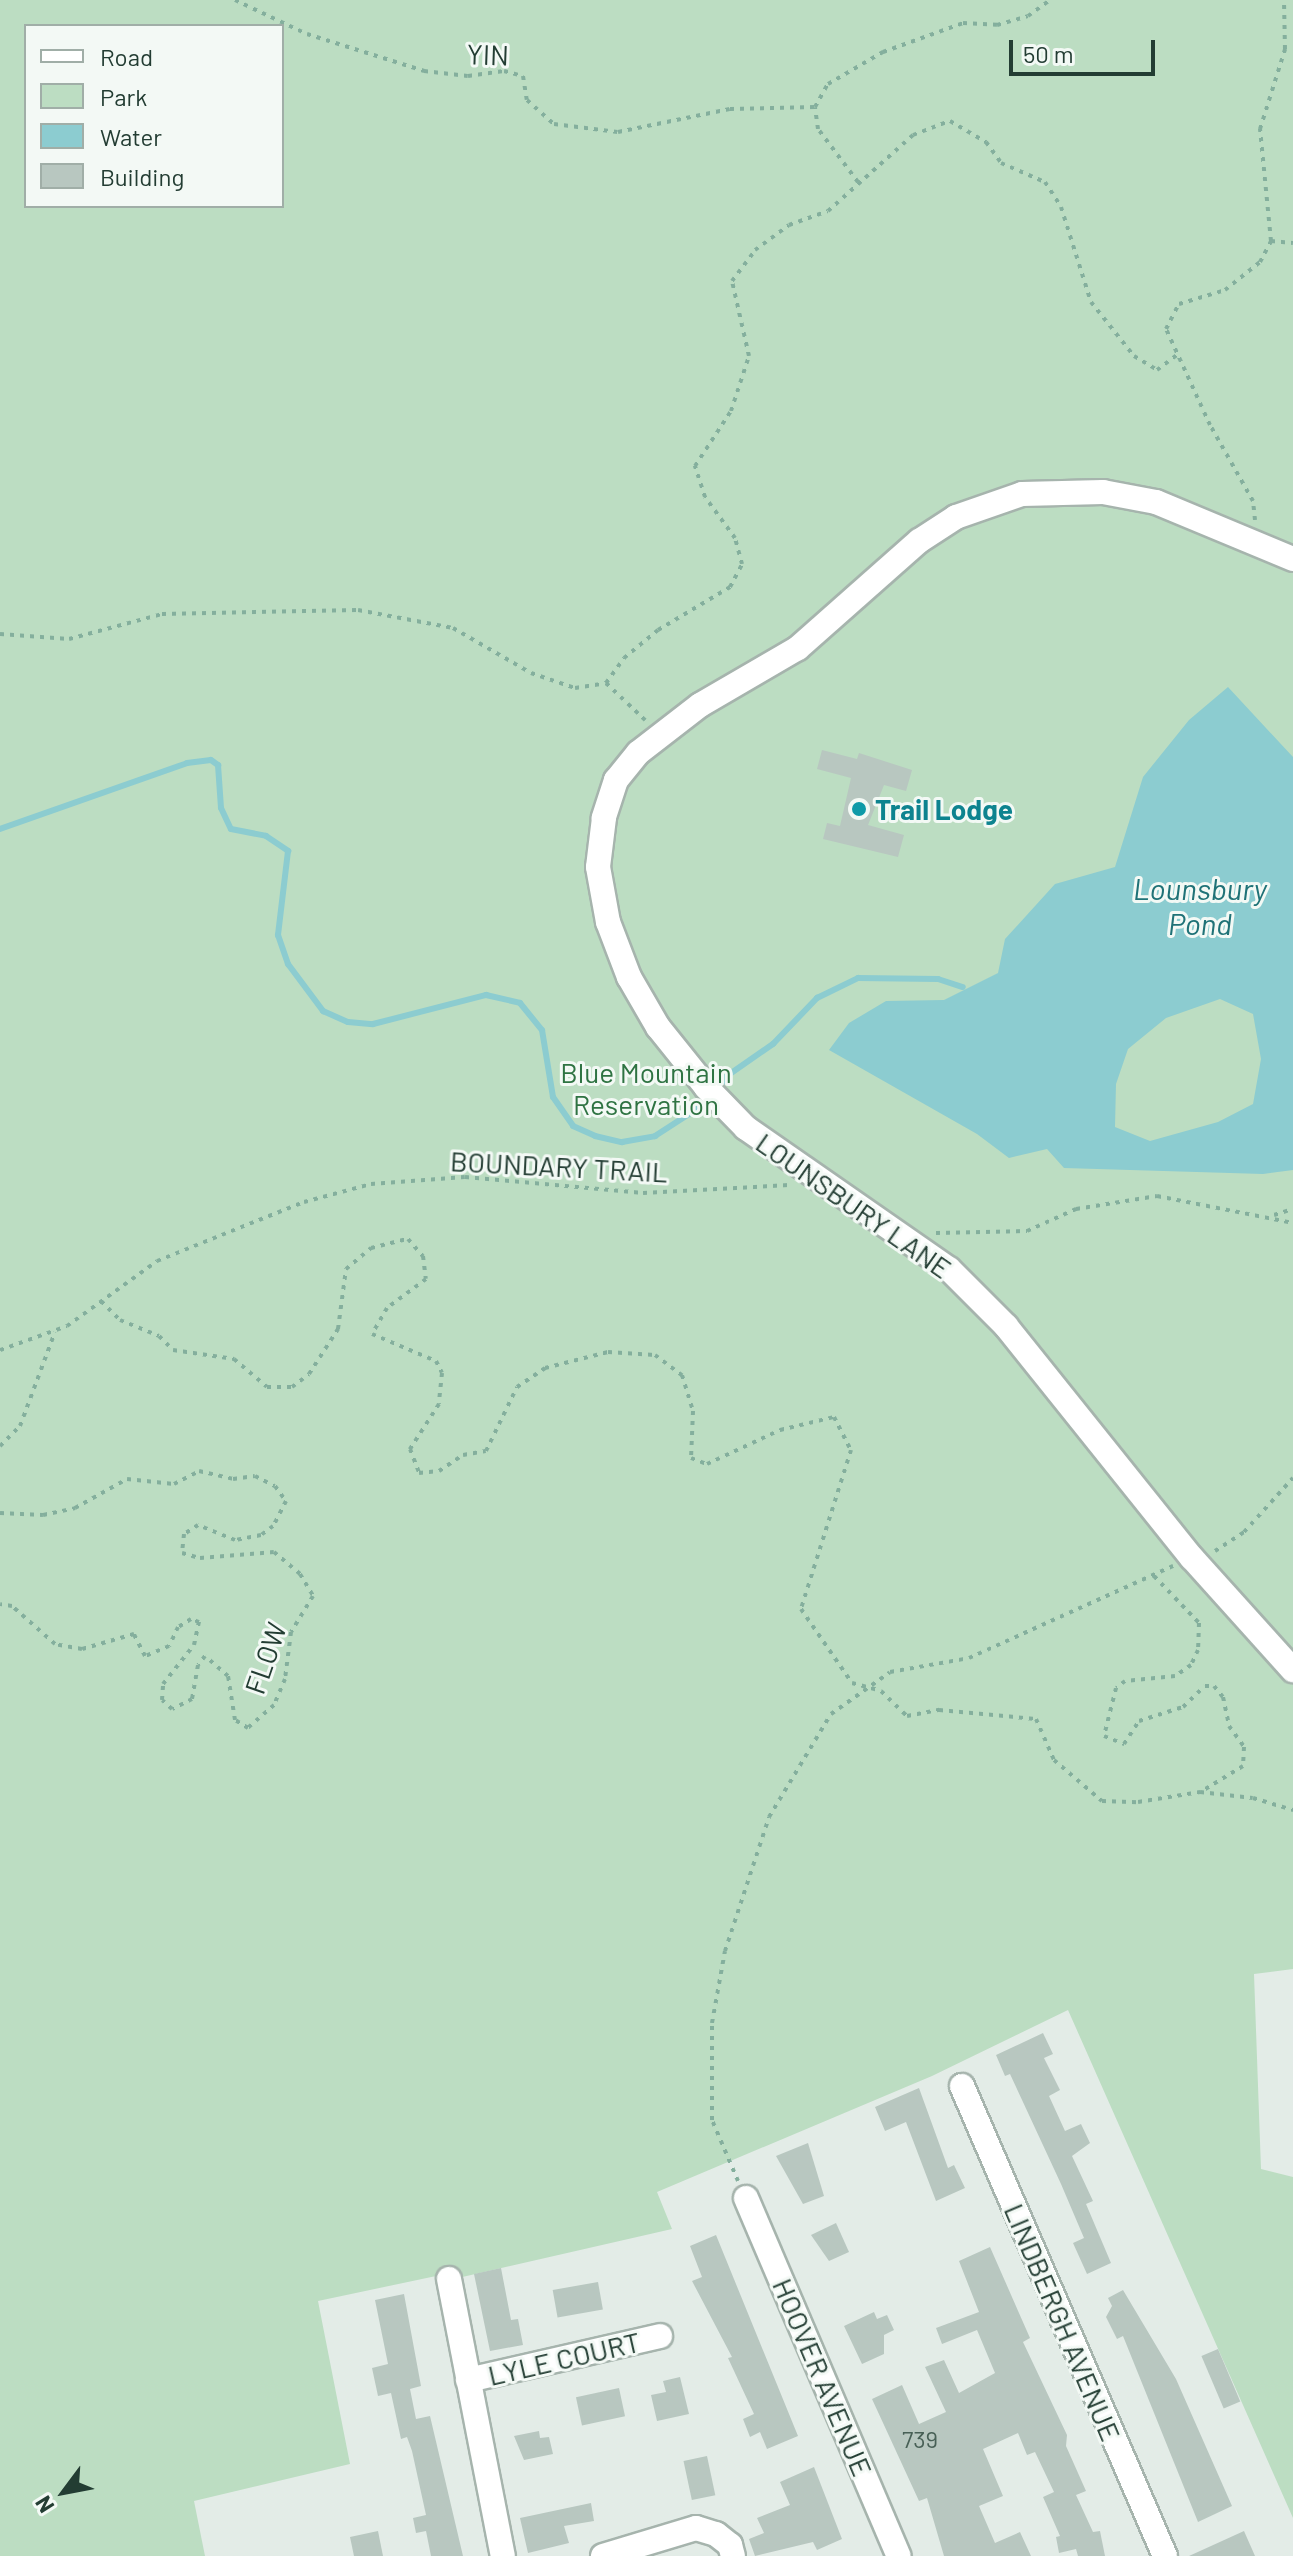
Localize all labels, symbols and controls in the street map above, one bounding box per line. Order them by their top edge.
legend [24,24,284,208]
scale bar [1013,24,1159,74]
street label: YIN [466,36,510,72]
text: 50 m [1023,39,1074,68]
text: Road [100,42,153,71]
text: Park [100,82,147,111]
text: Water [100,122,162,151]
text: Building [100,162,184,191]
place label: Trail Lodge [875,792,1013,826]
marker: Trail Lodge [850,800,868,818]
water label: Lounsbury Pond [1133,870,1267,940]
park label: Blue Mountain Reservation [560,1055,732,1121]
street label: LOUNSBURY LANE [750,1125,958,1285]
street label: BOUNDARY TRAIL [449,1144,669,1188]
street label: FLOW [237,1618,293,1698]
street label: LINDBERGH AVENUE [998,2198,1128,2446]
street label: HOOVER AVENUE [766,2273,880,2481]
street label: LYLE COURT [485,2324,643,2392]
house number: 739 [902,2425,938,2453]
north arrow [24,2452,104,2532]
text: N [29,2492,59,2518]

